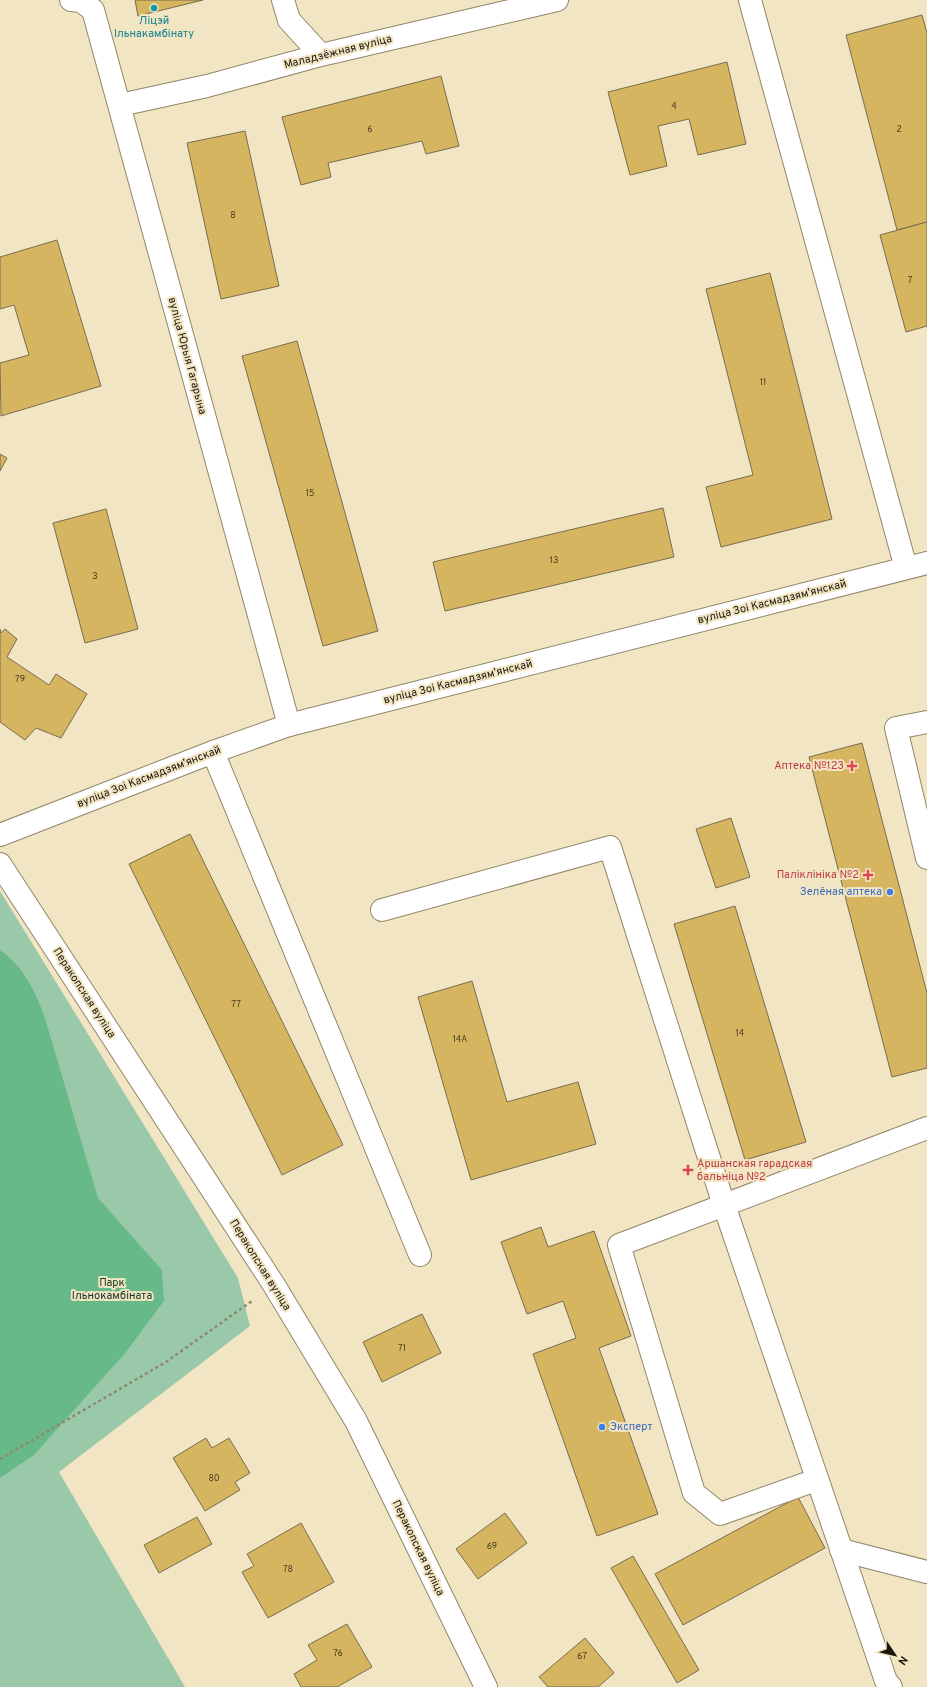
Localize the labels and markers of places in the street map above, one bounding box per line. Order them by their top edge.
marker: Ліцэй Ільнакамбінату [149,3,159,13]
place label: Ліцэй Ільнакамбінату [114,14,194,41]
place label: Аптека №123 [774,759,844,773]
marker: Аптека №123 [847,761,857,771]
place label: Паліклініка №2 [777,868,859,882]
marker: Паліклініка №2 [862,869,874,881]
place label: Зелёная аптека [800,885,882,899]
marker: Зелёная аптека [885,887,895,897]
place label: Аршанская гарадская бальніца №2 [697,1157,812,1184]
marker: Аршанская гарадская бальніца №2 [682,1164,694,1176]
place label: Эксперт [610,1420,652,1434]
marker: Эксперт [597,1422,607,1432]

